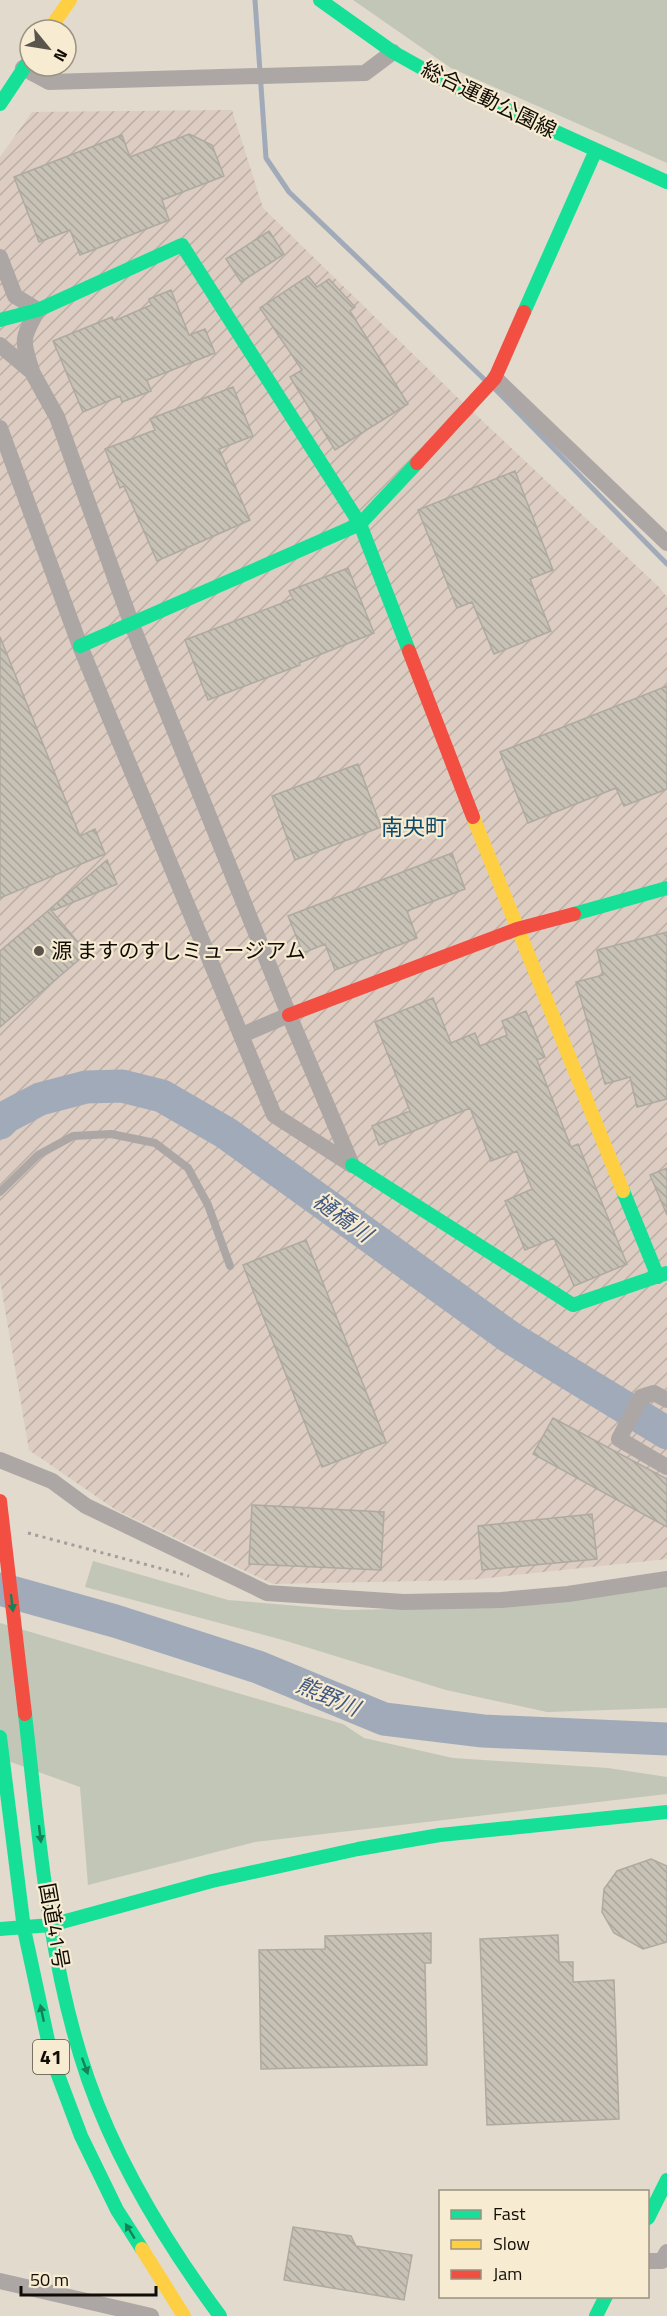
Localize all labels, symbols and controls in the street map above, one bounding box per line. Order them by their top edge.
north arrow [18,18,78,78]
text: N [48,45,74,66]
street label: 総合運動公園線 [416,53,563,146]
district label: 南央町 [381,810,447,844]
place label: 源 ますのすしミュージアム [51,934,306,966]
marker: 源 ますのすしミュージアム [32,944,46,958]
water label: 樋橋川 [306,1184,381,1251]
one-way arrow [7,1594,17,1613]
water label: 熊野川 [291,1667,367,1725]
one-way arrow [35,1824,44,1843]
street label: 国道41号 [32,1880,78,1971]
one-way arrow [36,2004,46,2022]
road number: 41 [33,2040,69,2074]
one-way arrow [80,2057,90,2075]
legend [439,2190,649,2298]
text: Fast [493,2200,526,2227]
one-way arrow [125,2223,136,2239]
text: Slow [493,2230,530,2257]
scale bar [21,2259,156,2297]
text: Jam [493,2260,522,2287]
text: 50 m [30,2266,69,2293]

